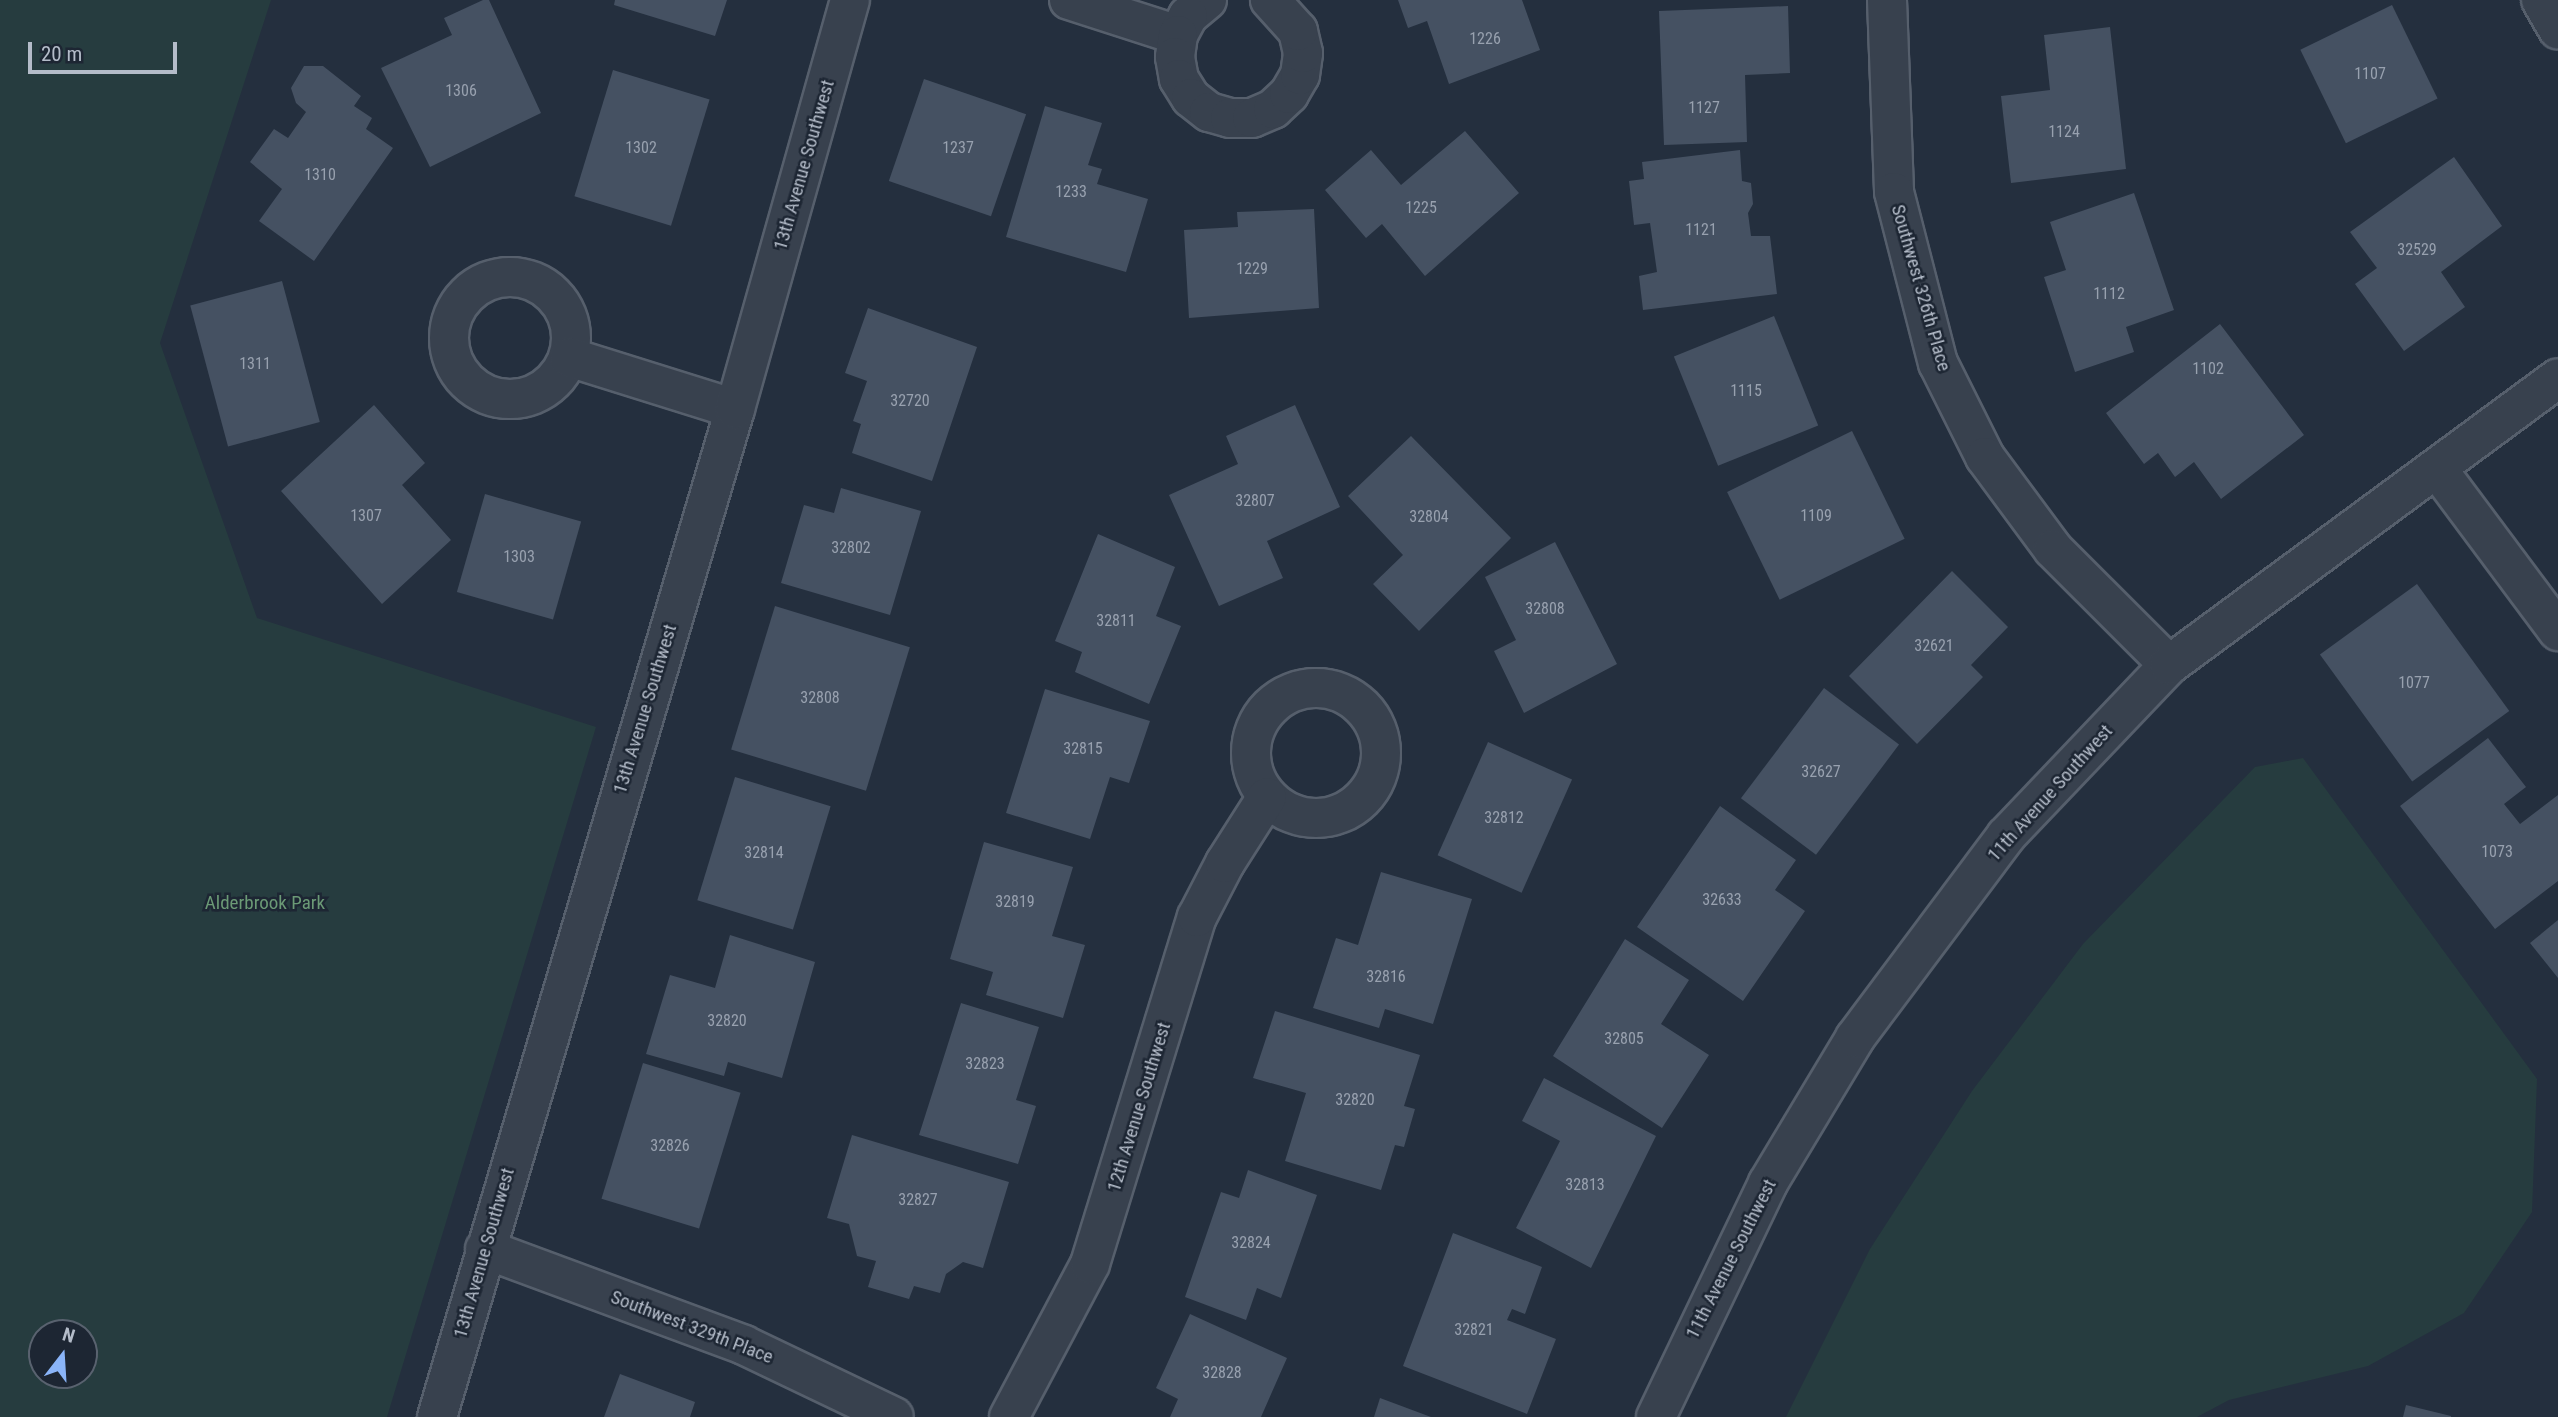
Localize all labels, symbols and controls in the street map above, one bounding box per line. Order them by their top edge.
scale bar [32,28,180,72]
house number: 1226 [1469,29,1501,49]
text: 20 m [41,42,82,66]
house number: 1107 [2354,64,2386,84]
street label: 13th Avenue Southwest [769,77,839,253]
house number: 1306 [445,81,477,101]
house number: 1127 [1688,98,1720,118]
house number: 1124 [2048,122,2080,142]
house number: 1302 [625,138,657,158]
house number: 1237 [942,138,974,158]
house number: 1310 [304,165,336,185]
house number: 1233 [1055,182,1087,202]
house number: 1225 [1405,198,1437,218]
street label: Southwest 326th Place [1886,202,1956,374]
house number: 1121 [1685,220,1717,240]
house number: 32529 [2397,240,2437,260]
house number: 1229 [1236,259,1268,279]
house number: 1112 [2093,284,2125,304]
house number: 1311 [239,354,271,374]
house number: 1102 [2192,359,2224,379]
house number: 1115 [1730,381,1762,401]
house number: 32720 [890,391,930,411]
house number: 32807 [1235,491,1275,511]
house number: 1307 [350,506,382,526]
house number: 1109 [1800,506,1832,526]
house number: 32804 [1409,507,1449,527]
house number: 32802 [831,538,871,558]
house number: 1303 [503,547,535,567]
house number: 32808 [1525,599,1565,619]
house number: 32811 [1096,611,1136,631]
street label: 13th Avenue Southwest [608,622,682,796]
house number: 32621 [1914,636,1954,656]
house number: 1077 [2398,673,2430,693]
house number: 32808 [800,688,840,708]
street label: 11th Avenue Southwest [1983,720,2117,866]
house number: 32815 [1063,739,1103,759]
house number: 32627 [1801,762,1841,782]
house number: 32812 [1484,808,1524,828]
house number: 1073 [2481,842,2513,862]
house number: 32814 [744,843,784,863]
house number: 32633 [1702,890,1742,910]
park label: Alderbrook Park [205,892,325,914]
house number: 32819 [995,892,1035,912]
house number: 32816 [1366,967,1406,987]
house number: 32820 [707,1011,747,1031]
street label: 12th Avenue Southwest [1102,1020,1176,1194]
house number: 32805 [1604,1029,1644,1049]
house number: 32823 [965,1054,1005,1074]
house number: 32820 [1335,1090,1375,1110]
house number: 32826 [650,1136,690,1156]
street label: 13th Avenue Southwest [449,1165,519,1341]
house number: 32813 [1565,1175,1605,1195]
street label: 11th Avenue Southwest [1681,1175,1781,1343]
house number: 32827 [898,1190,938,1210]
house number: 32824 [1231,1233,1271,1253]
street label: Southwest 329th Place [608,1285,776,1369]
north arrow [28,1319,98,1389]
house number: 32821 [1454,1320,1494,1340]
text: N [60,1323,78,1348]
house number: 32828 [1202,1363,1242,1383]

